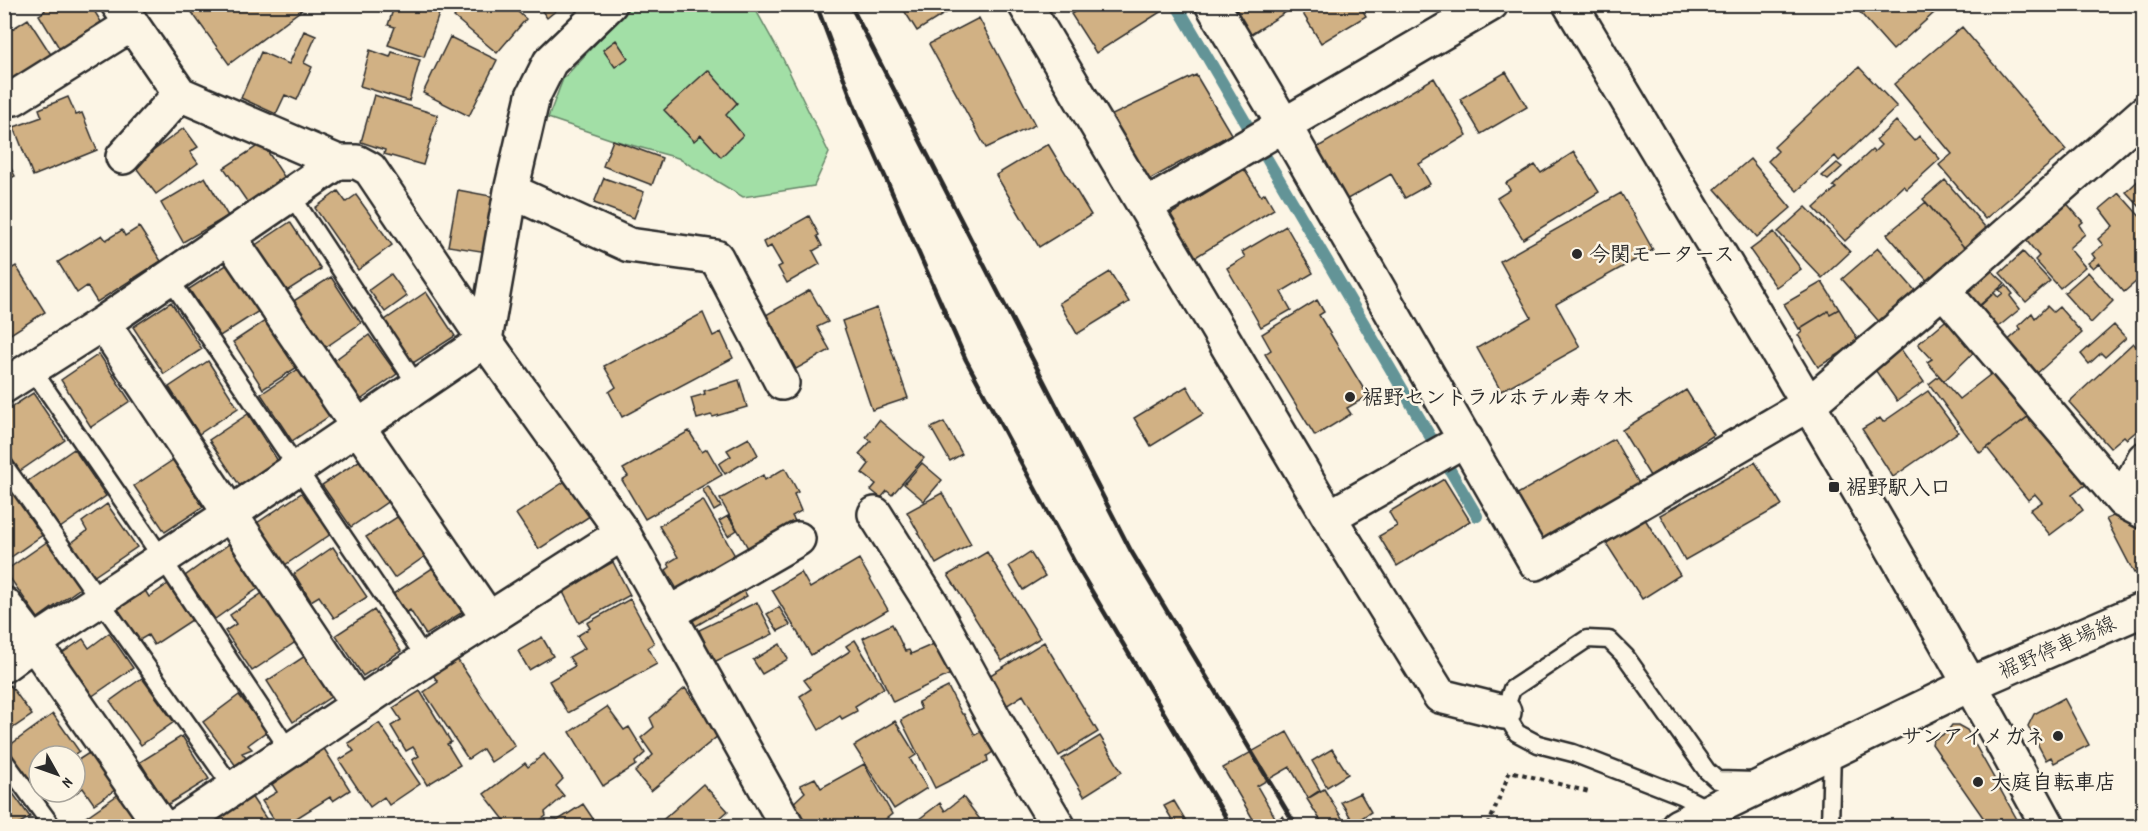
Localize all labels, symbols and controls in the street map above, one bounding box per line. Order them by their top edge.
place label: 今関モータース [1589,242,1735,272]
marker: 今関モータース [1570,247,1584,261]
place label: 裾野セントラルホテル寿々木 [1362,385,1633,415]
marker: 裾野セントラルホテル寿々木 [1343,390,1357,404]
place label: 裾野駅入口 [1846,475,1951,505]
marker: 裾野駅入口 [1827,480,1841,494]
street label: 裾野停車場線 [1995,610,2122,689]
place label: サンアイメガネ [1901,724,2046,754]
marker: サンアイメガネ [2051,729,2065,743]
north arrow [27,744,87,804]
place label: 大庭自転車店 [1990,770,2116,800]
text: N [55,772,78,793]
marker: 大庭自転車店 [1971,775,1985,789]

